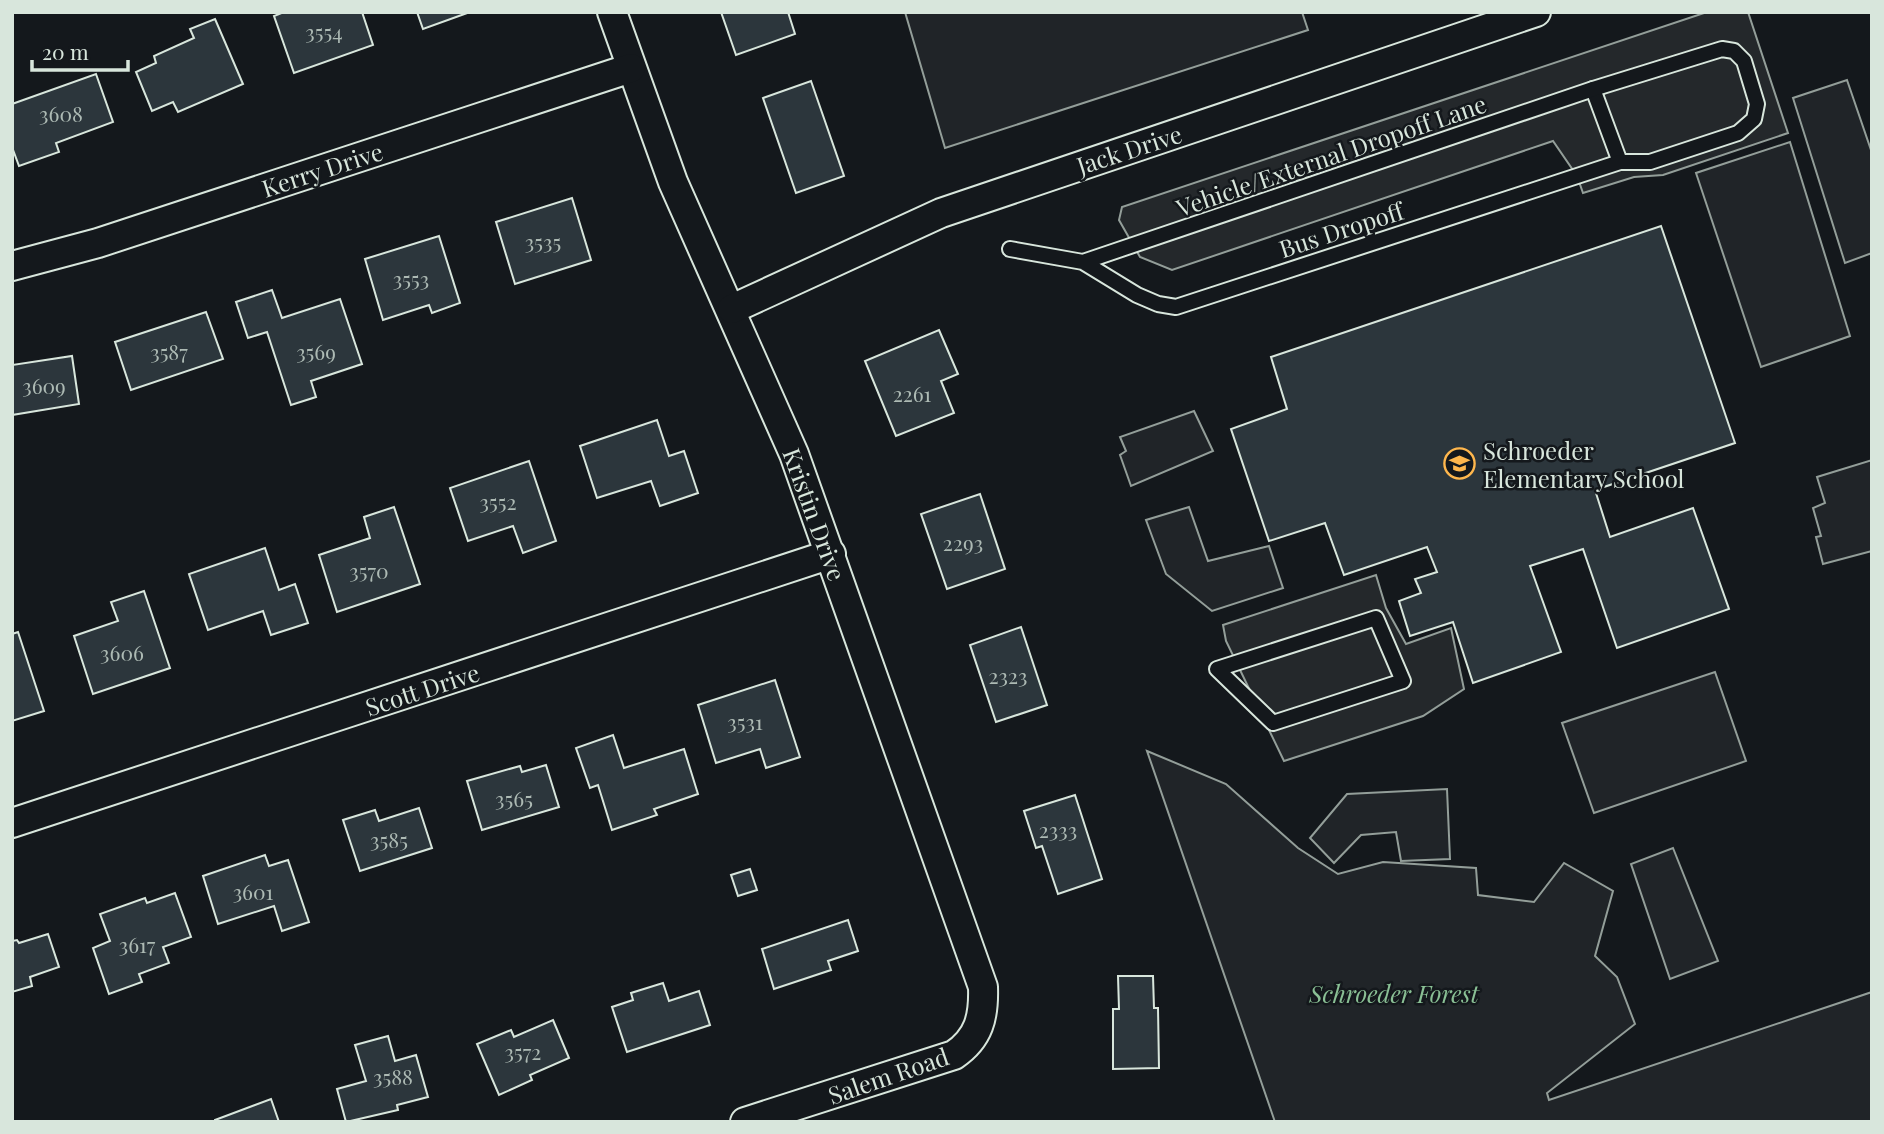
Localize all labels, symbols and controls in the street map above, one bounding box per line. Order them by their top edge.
house number: 3554 [305,17,343,45]
scale bar [32,28,128,72]
text: 20 m [42,37,89,65]
street label: Vehicle/External Dropoff Lane [1171,87,1490,223]
house number: 3608 [39,99,83,127]
street label: Jack Drive [1071,117,1186,181]
street label: Kerry Drive [257,134,387,204]
street label: Bus Dropoff [1275,193,1410,264]
house number: 3535 [525,227,561,255]
house number: 3553 [393,264,429,292]
house number: 3587 [150,337,188,365]
house number: 3569 [296,337,336,365]
house number: 3609 [22,371,66,399]
house number: 2261 [893,379,932,407]
place label: Schroeder Elementary School [1483,434,1685,494]
street label: Kristin Drive [776,443,854,585]
school or university icon: Schroeder Elementary School [1443,447,1477,481]
house number: 3552 [480,487,516,515]
house number: 2293 [943,528,983,556]
house number: 3570 [349,556,389,584]
house number: 3606 [100,638,144,666]
street label: Scott Drive [361,656,483,722]
house number: 2323 [988,661,1028,689]
house number: 3531 [727,707,763,735]
house number: 3565 [495,784,533,812]
house number: 2333 [1039,815,1077,843]
house number: 3585 [370,825,408,853]
house number: 3601 [233,877,274,905]
house number: 3617 [119,930,156,958]
park label: Schroeder Forest [1308,977,1480,1009]
house number: 3572 [505,1037,541,1065]
street label: Salem Road [823,1039,953,1111]
house number: 3588 [373,1062,413,1090]

